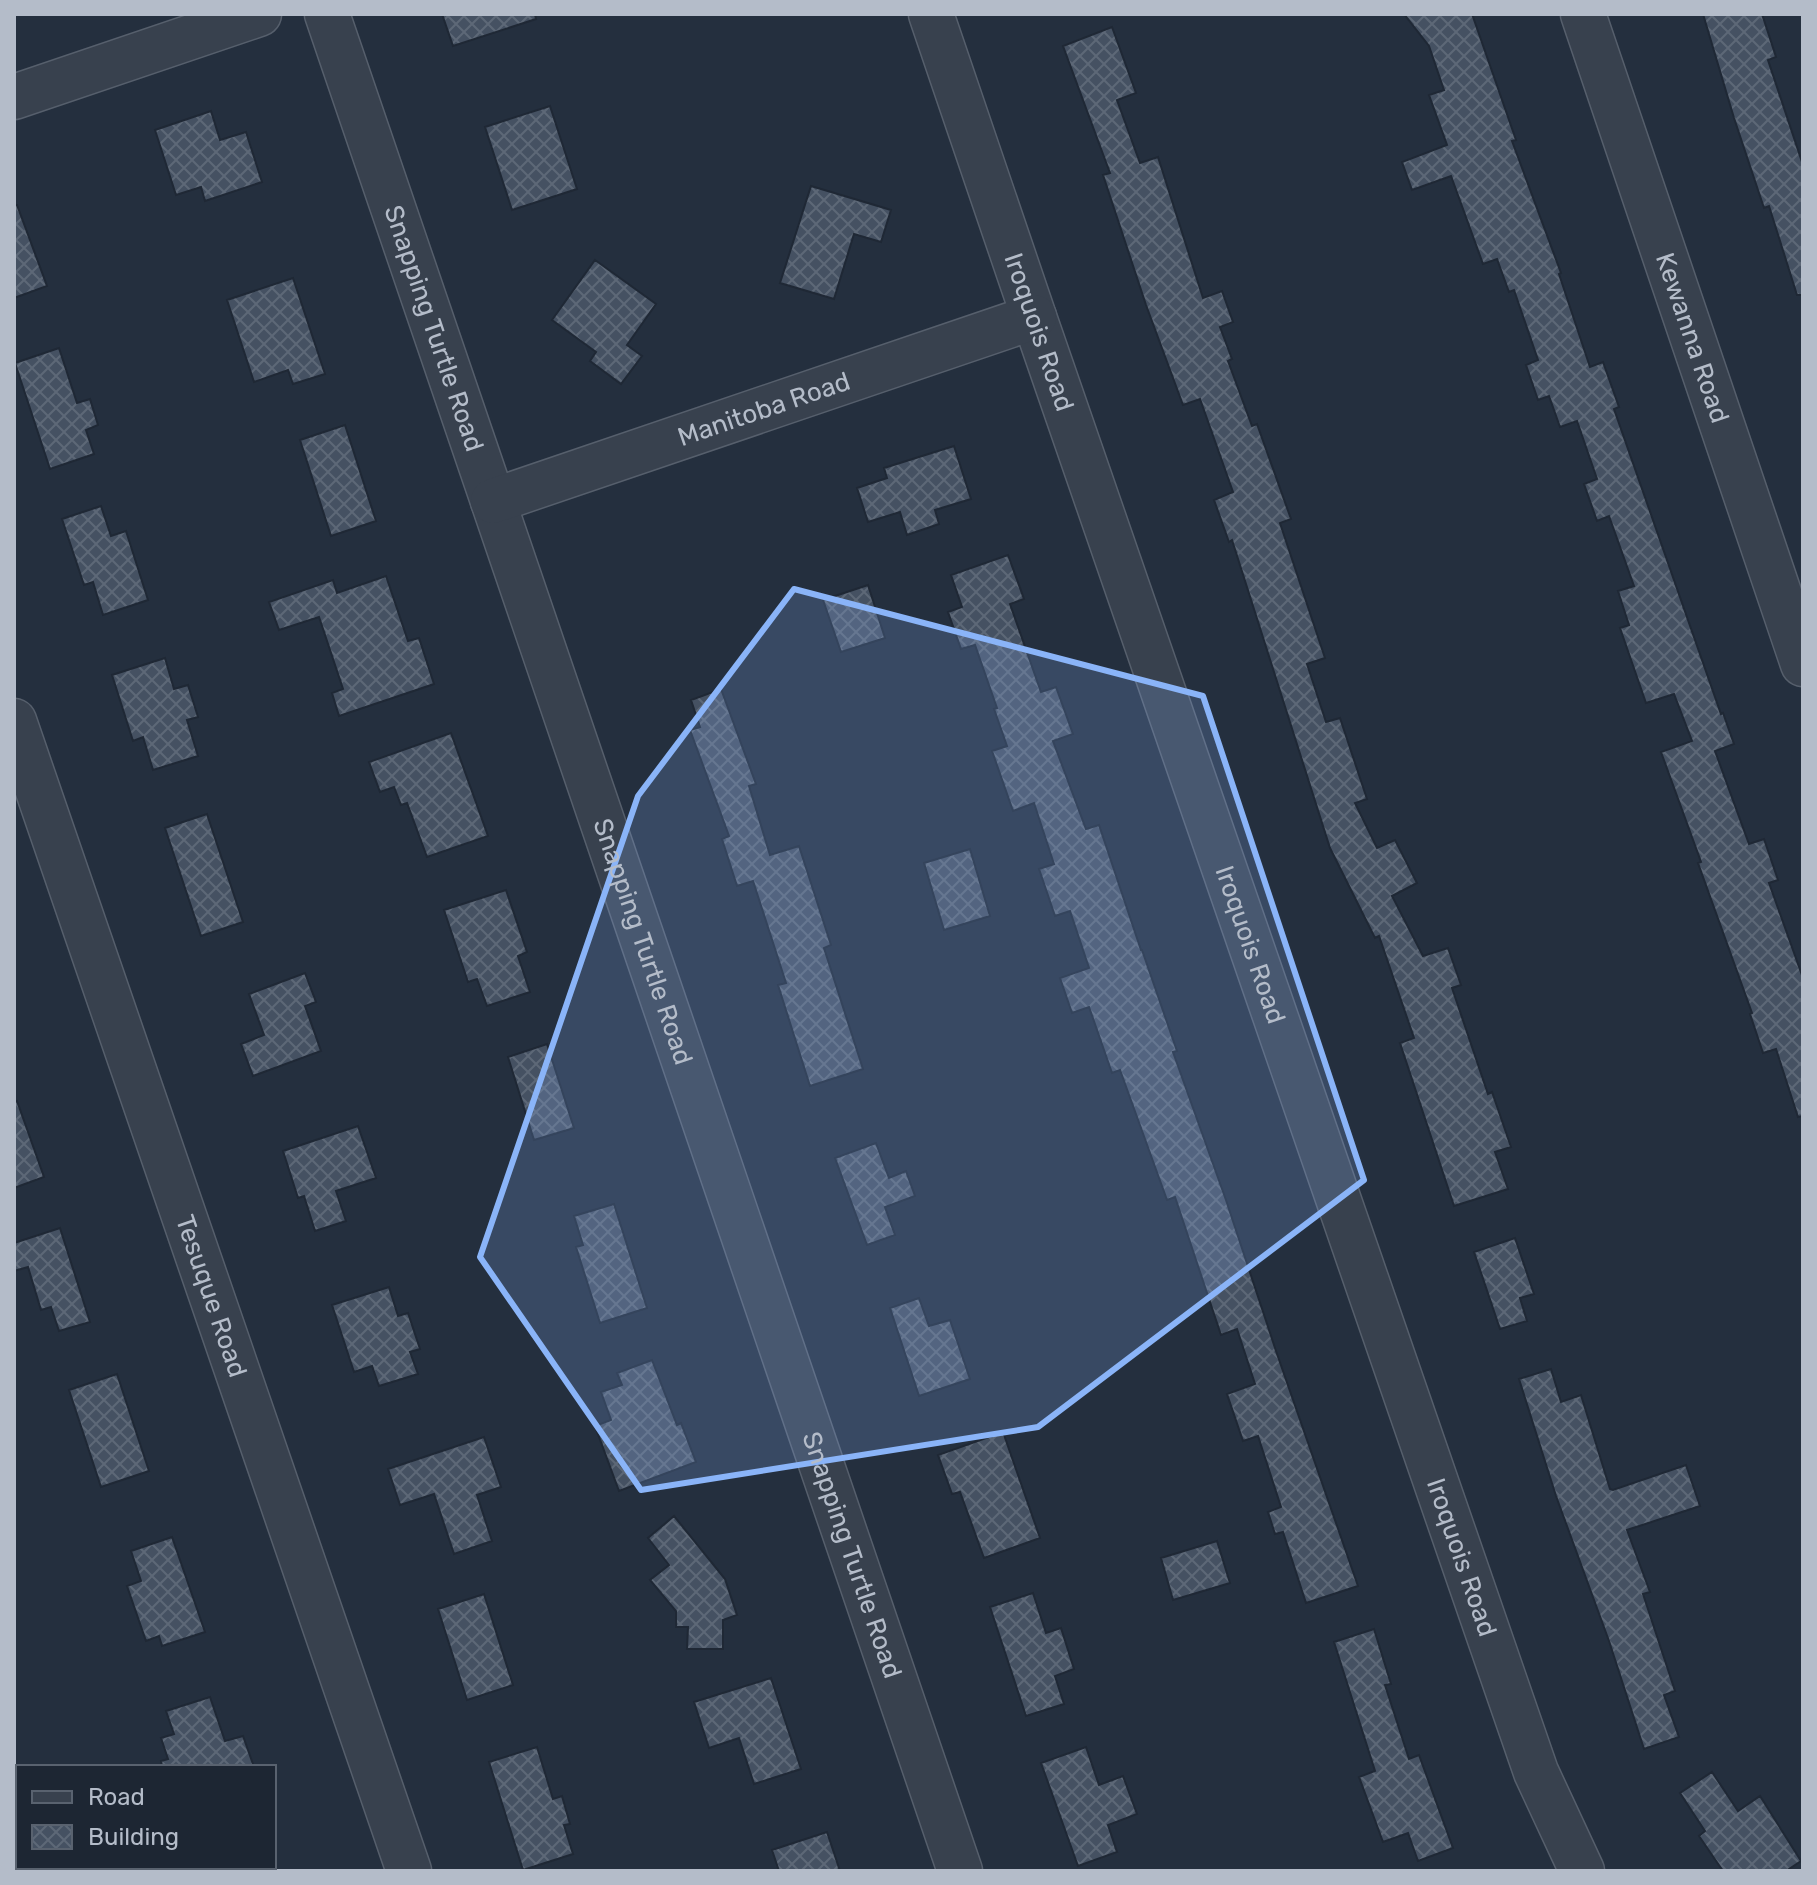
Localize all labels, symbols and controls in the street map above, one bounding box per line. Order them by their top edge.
street label: Snapping Turtle Road [377,201,490,456]
street label: Iroquois Road [997,249,1080,415]
street label: Kewanna Road [1649,249,1735,427]
street label: Manitoba Road [674,366,854,453]
street label: Snapping Turtle Road [586,815,699,1069]
street label: Iroquois Road [1208,862,1292,1028]
street label: Tesuque Road [169,1211,253,1382]
street label: Snapping Turtle Road [795,1428,908,1682]
street label: Iroquois Road [1420,1474,1503,1641]
legend [16,1765,276,1869]
text: Road [88,1783,145,1811]
text: Building [88,1823,179,1851]

